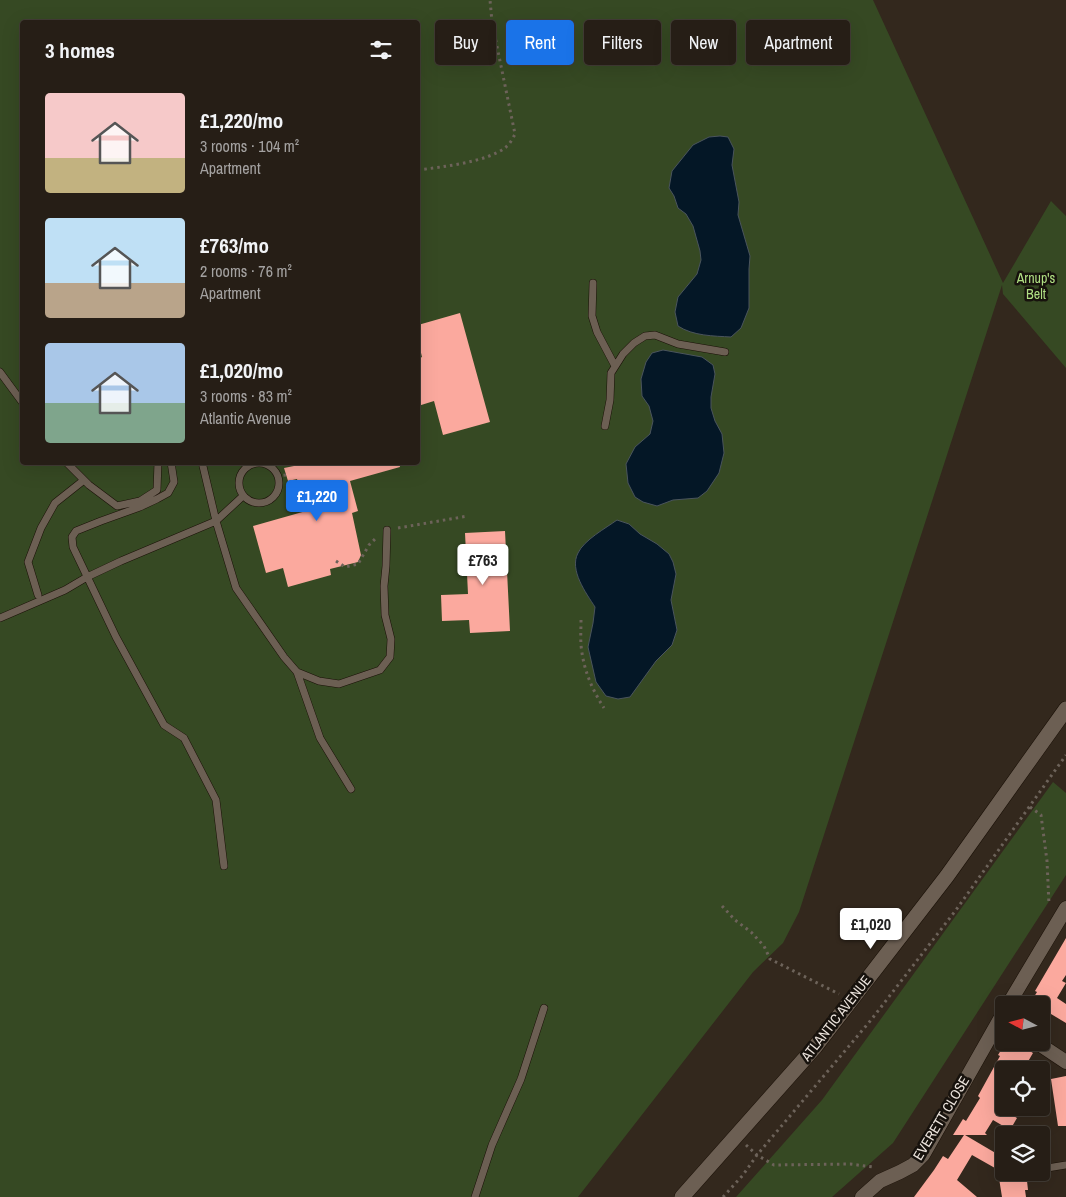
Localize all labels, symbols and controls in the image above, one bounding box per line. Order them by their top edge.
chip: Buy [435,20,496,65]
chip: Rent [506,20,574,65]
chip: Filters [584,20,661,65]
chip: New [671,20,736,65]
chip: Apartment [746,20,850,65]
text: 3 homes [45,36,115,65]
icon: filters [367,36,395,64]
text: £1,220/mo [200,106,283,135]
icon: home [85,113,145,173]
text: 3 rooms · 104 m² [200,135,299,157]
text: Apartment [200,157,261,179]
text: £763/mo [200,231,269,260]
icon: home [85,238,145,298]
text: 2 rooms · 76 m² [200,260,292,282]
park label: Arnup's Belt [1016,269,1056,303]
text: Apartment [200,282,261,304]
text: £1,020/mo [200,356,283,385]
icon: home [85,363,145,423]
text: 3 rooms · 83 m² [200,385,292,407]
text: Atlantic Avenue [200,407,291,429]
pin: £1,220 [276,480,358,522]
text: £1,220 [297,485,337,507]
pin: £763 [453,544,513,586]
text: £763 [468,549,498,571]
pin: £1,020 [830,908,912,950]
text: £1,020 [851,913,891,935]
street label: ATLANTIC AVENUE [796,972,875,1065]
north arrow [995,996,1050,1051]
map controls [995,996,1050,1181]
button: locate [995,1061,1050,1116]
street label: EVERETT CLOSE [909,1073,973,1163]
button: layers [995,1126,1050,1181]

